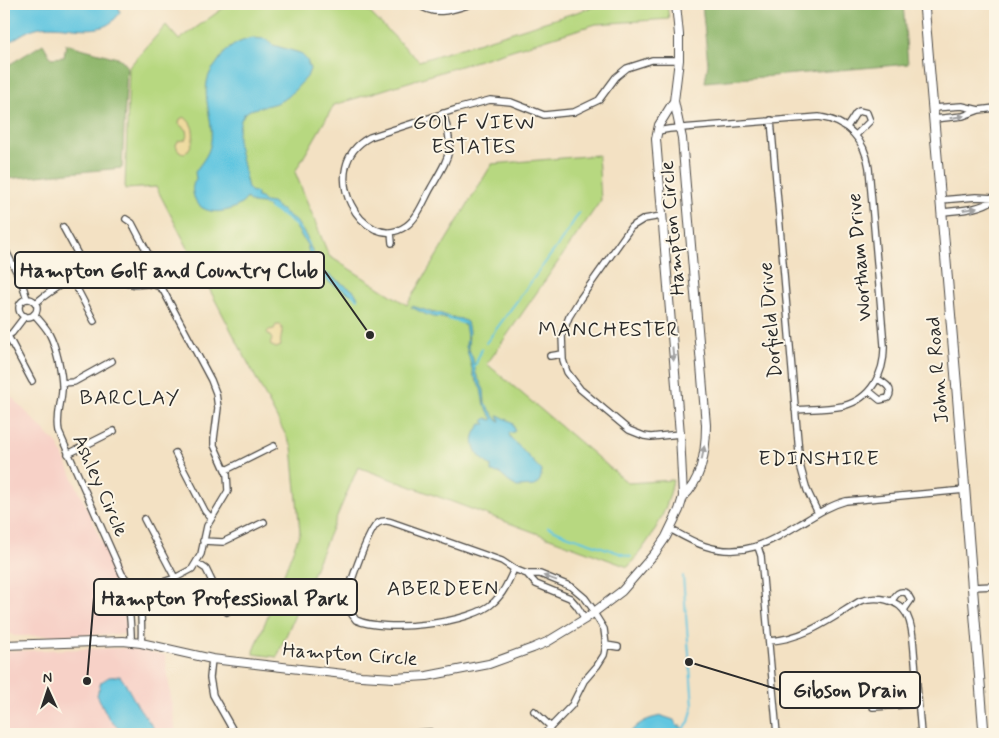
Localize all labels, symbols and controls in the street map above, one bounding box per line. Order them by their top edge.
district label: GOLF VIEW ESTATES [413,109,535,161]
one-way arrow [949,112,965,120]
street label: Hampton Circle [654,159,692,297]
street label: Wortham Drive [841,192,879,322]
one-way arrow [962,205,978,213]
callout: Hampton Golf and Country Club [15,252,324,288]
text: Hampton Golf and Country Club [20,257,318,285]
street label: Dorfield Drive [752,261,790,379]
street label: John R Road [920,315,956,425]
district label: MANCHESTER [538,316,680,344]
one-way arrow [669,347,677,363]
district label: BARCLAY [80,384,180,412]
street label: Ashley Circle [65,431,135,541]
district label: EDINSHIRE [758,445,880,473]
one-way arrow [699,446,707,461]
one-way arrow [542,574,557,582]
district label: ABERDEEN [387,575,499,603]
callout: Hampton Professional Park [94,579,357,615]
text: Hampton Professional Park [101,585,349,613]
street label: Hampton Circle [282,637,419,673]
north arrow [22,666,72,716]
text: N [42,669,53,687]
callout: Gibson Drain [780,672,920,708]
text: Gibson Drain [793,677,907,705]

